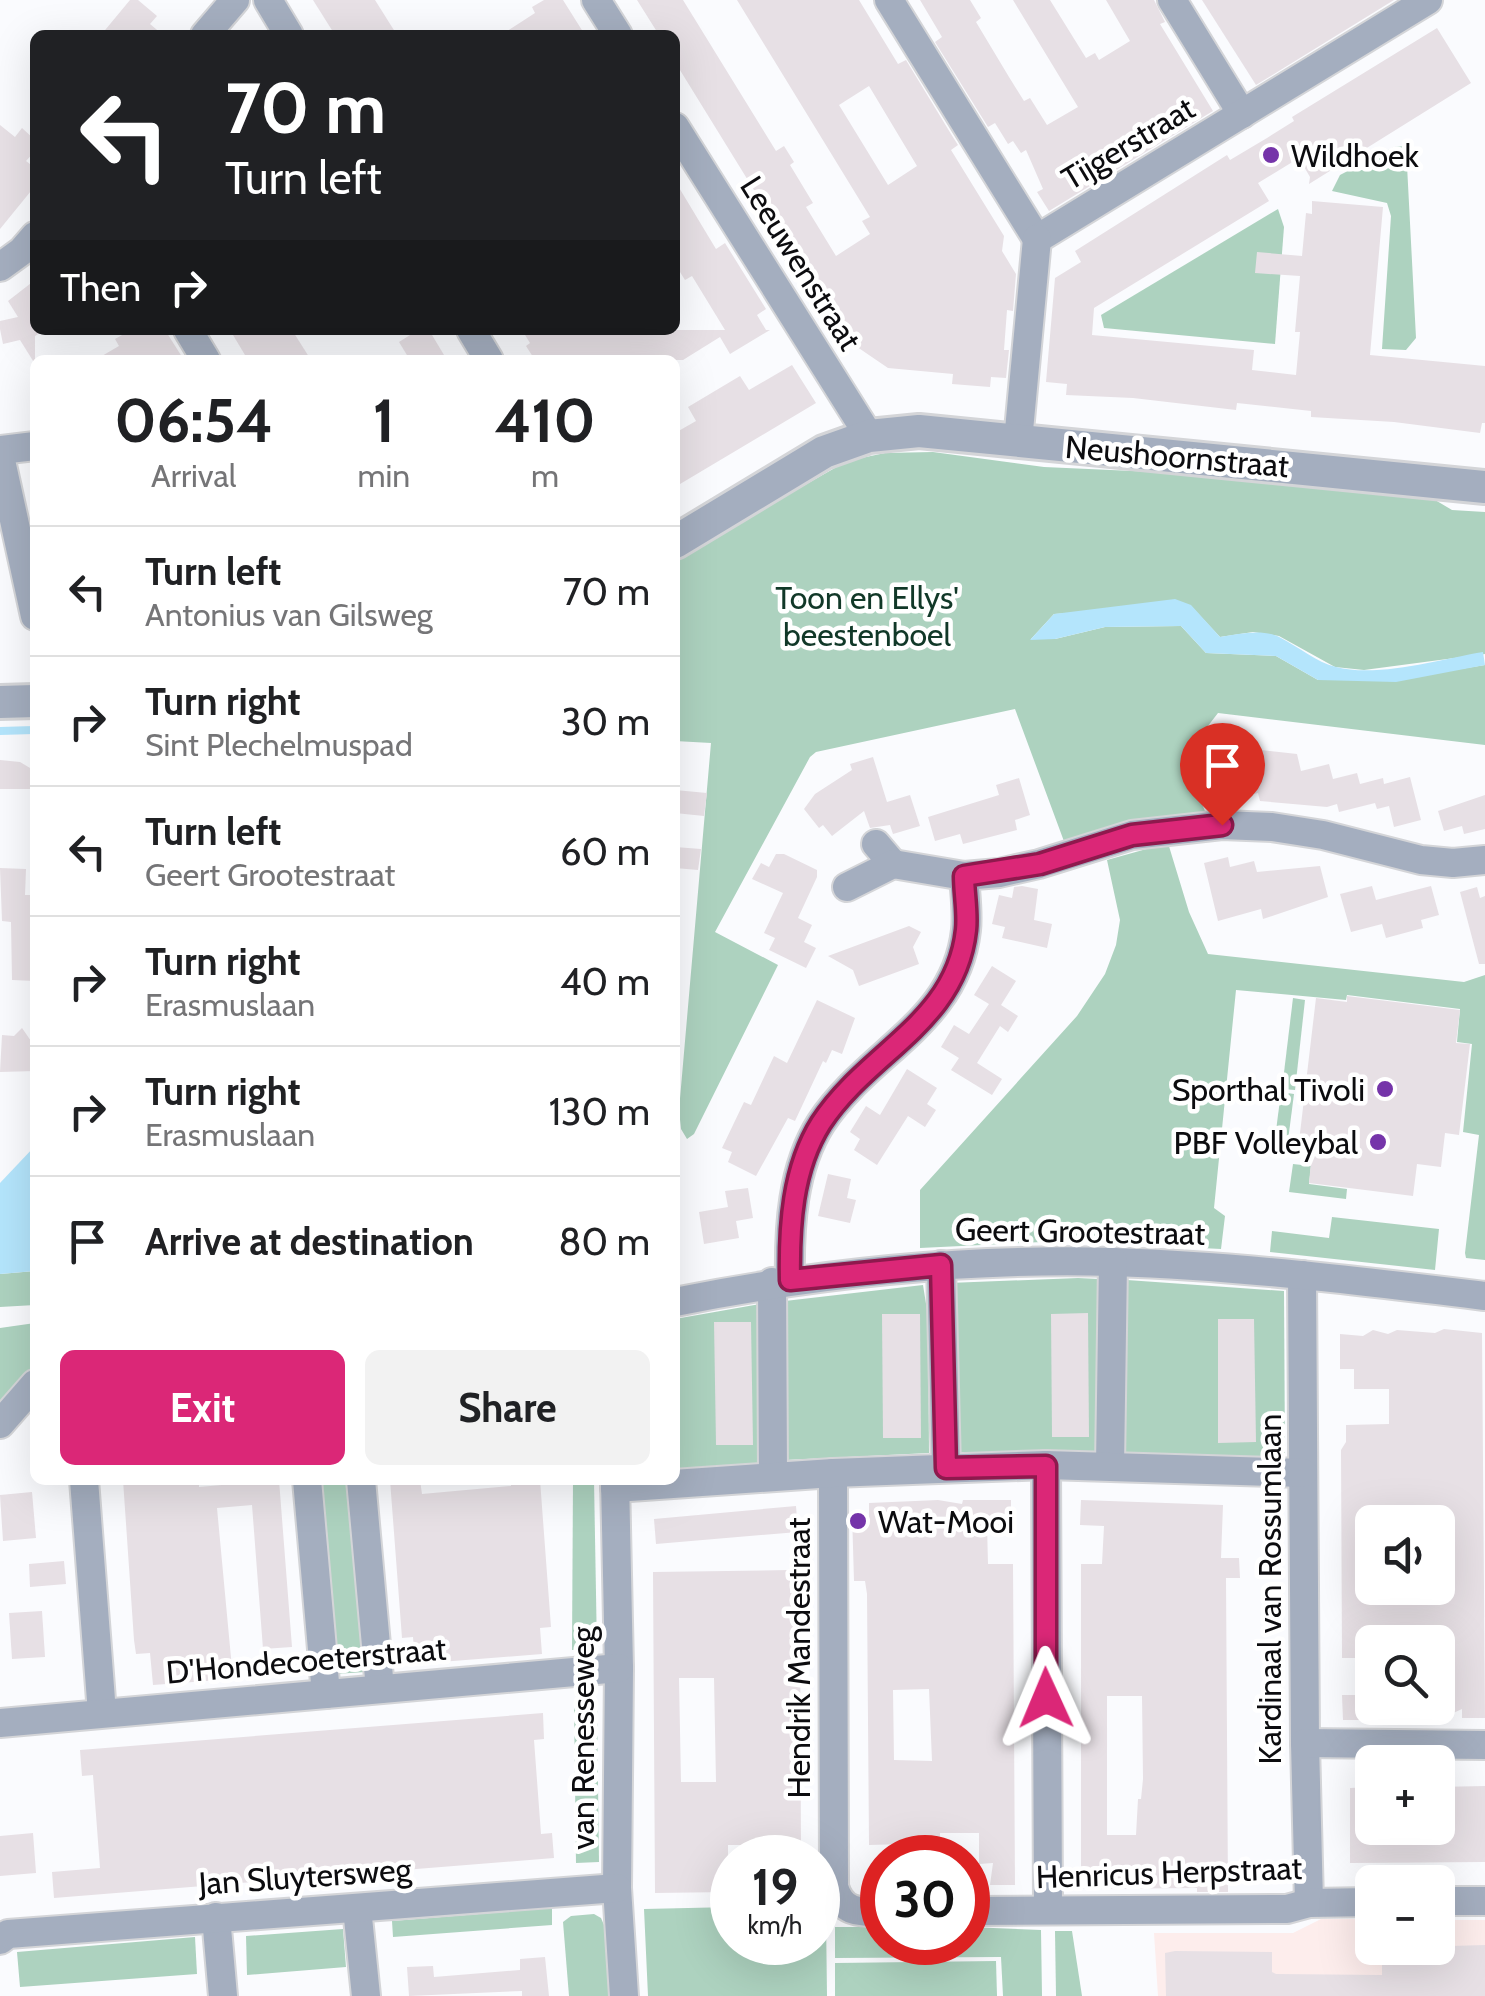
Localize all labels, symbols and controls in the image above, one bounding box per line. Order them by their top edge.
text: 70 m [225,65,386,151]
icon: left [60,70,190,200]
street label: Tijgerstraat [1055,88,1202,198]
place label: Wildhoek [1291,136,1419,175]
marker: Wildhoek [1260,144,1282,166]
text: Turn left [225,151,382,205]
street label: Leeuwenstraat [732,169,870,357]
icon: right [161,260,216,315]
text: Then [60,264,141,311]
text: 06:54 [114,384,273,457]
text: 1 [373,384,395,457]
text: 410 [494,384,596,457]
street label: Neushoornstraat [1064,427,1291,485]
text: Arrival [151,456,236,495]
text: min [357,456,410,495]
text: m [531,456,559,495]
text: Turn left [145,548,281,595]
icon: left [60,564,115,619]
text: 70 m [563,568,650,615]
park label: Toon en Ellys' beestenboel [775,578,959,654]
text: Antonius van Gilsweg [145,595,433,634]
text: Turn right [145,678,301,725]
icon: right [60,694,115,749]
text: 30 m [561,698,650,745]
pin [1180,723,1265,826]
text: Sint Plechelmuspad [145,725,413,764]
icon: arrive [1195,738,1250,793]
text: Turn left [145,808,281,855]
icon: left [60,824,115,879]
text: 60 m [560,828,650,875]
text: Geert Grootestraat [145,855,395,894]
text: Turn right [145,938,301,985]
icon: right [60,954,115,1009]
text: 40 m [560,958,650,1005]
text: Erasmuslaan [145,985,315,1024]
text: Turn right [145,1068,301,1115]
place label: Sporthal Tivoli [1172,1070,1365,1109]
marker: Sporthal Tivoli [1374,1078,1396,1100]
icon: right [60,1084,115,1139]
text: 130 m [549,1088,650,1135]
text: Erasmuslaan [145,1115,315,1154]
place label: PBF Volleybal [1173,1123,1358,1162]
marker: PBF Volleybal [1367,1131,1389,1153]
street label: Geert Grootestraat [955,1209,1206,1253]
icon: arrive [60,1214,115,1269]
text: Arrive at destination [145,1218,474,1265]
text: 80 m [559,1218,650,1265]
button: Exit [60,1350,345,1465]
button: Share [365,1350,650,1465]
street label: Kardinaal van Rossumlaan [1250,1414,1289,1764]
place label: Wat-Mooi [878,1502,1014,1541]
map controls [1355,1505,1455,1965]
button: sound [1355,1505,1455,1605]
marker: Wat-Mooi [847,1510,869,1532]
street label: Hendrik Mandestraat [779,1517,818,1798]
street label: van Renesseweg [563,1625,602,1850]
button: search [1355,1625,1455,1725]
street label: D'Hondecoeterstraat [164,1628,448,1692]
position arrow [994,1646,1098,1750]
button: + [1355,1745,1455,1845]
speed limit sign: 30 [860,1835,990,1965]
street label: Henricus Herpstraat [1035,1848,1303,1896]
street label: Jan Sluytersweg [196,1849,414,1903]
text: 19 [752,1857,798,1918]
button: − [1355,1865,1455,1965]
text: km/h [748,1910,802,1940]

